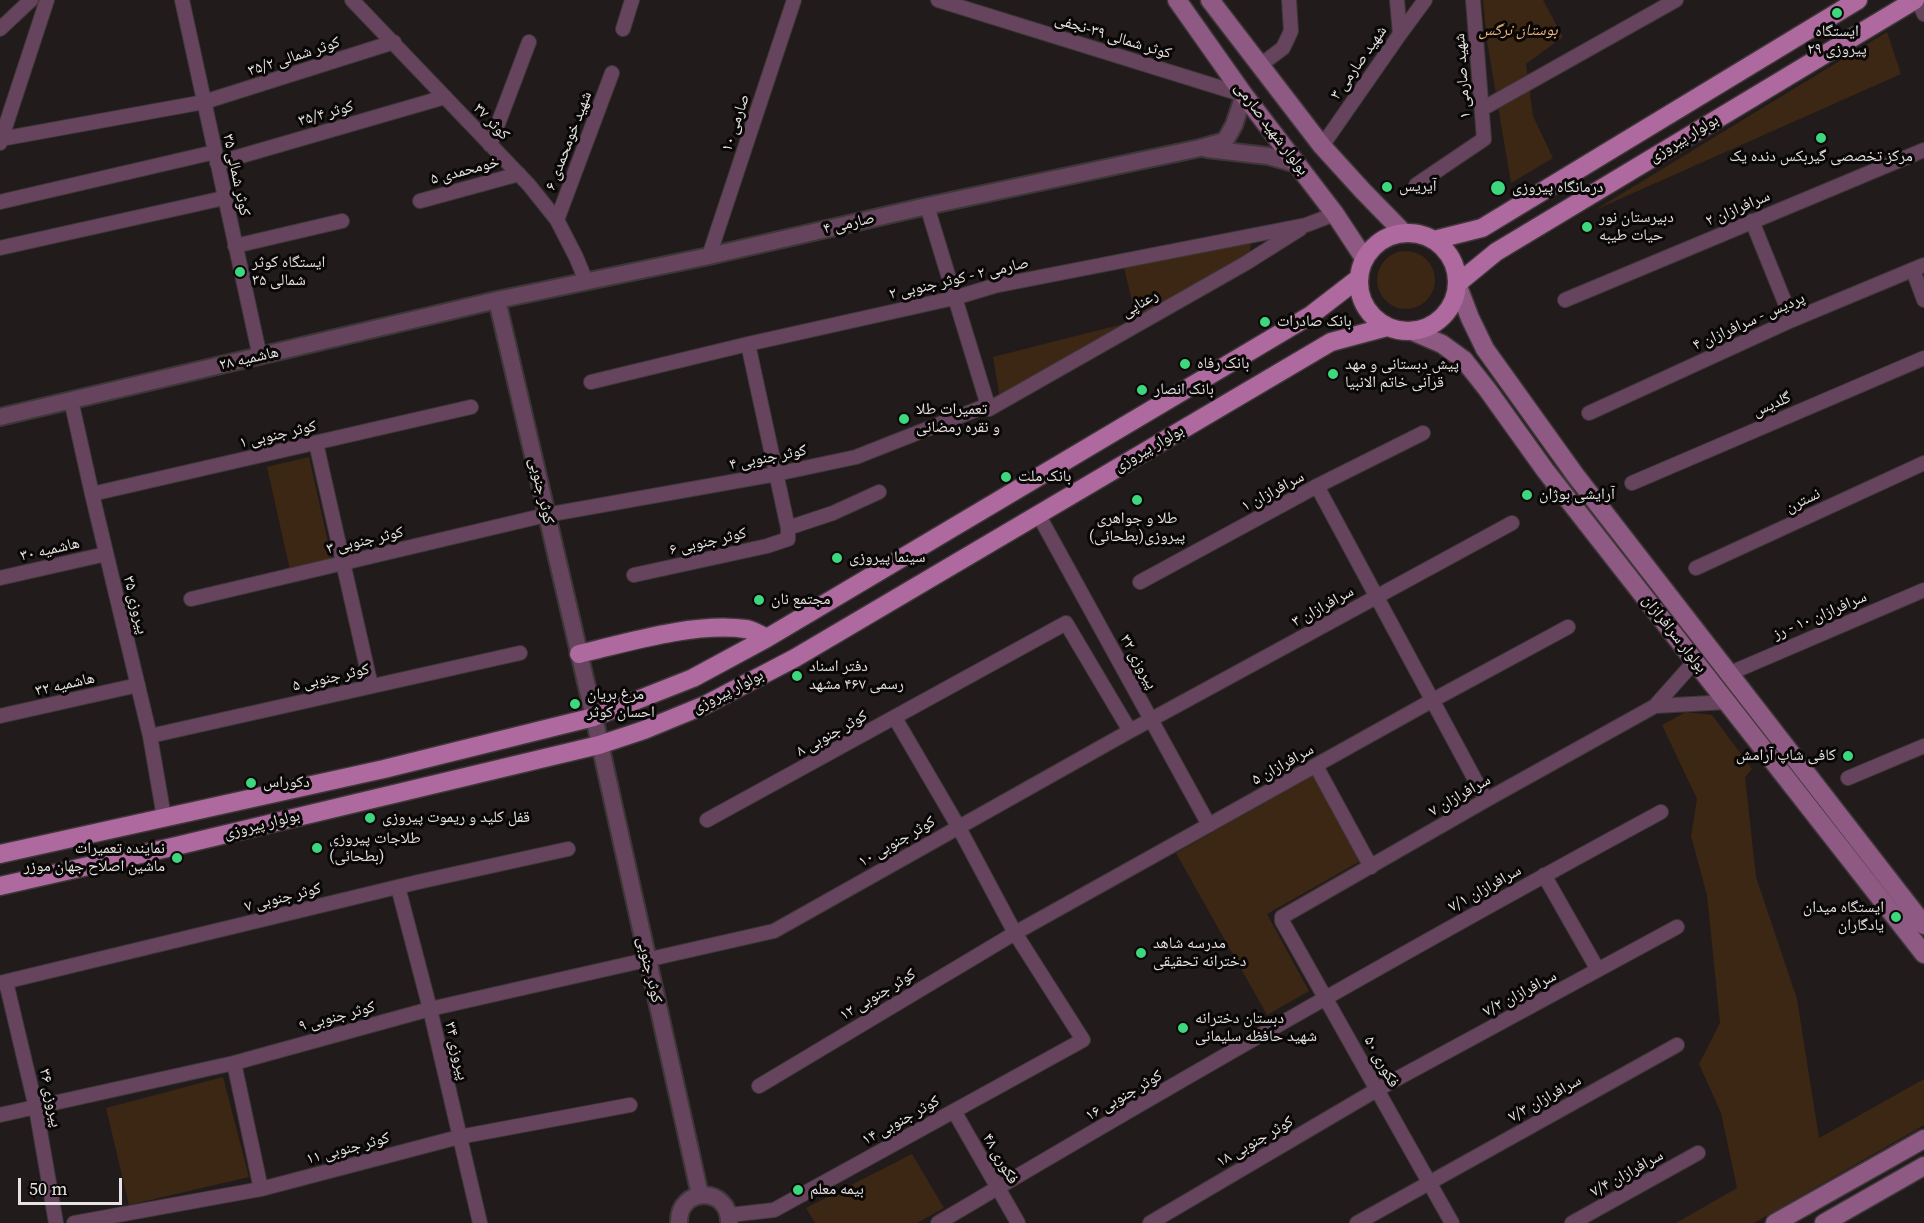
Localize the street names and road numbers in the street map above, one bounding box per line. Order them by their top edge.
street label: کوثر شمالی ۳۹-نجفی [1052,10,1174,64]
street label: شهید صارمی ۳ [1327,22,1391,104]
street label: کوثر شمالی ۳۵/۲ [245,33,343,81]
street label: شهید صارمی ۱ [1450,33,1476,119]
street label: بولوار شهید صارمی [1230,79,1312,179]
street label: شهید خومحمدی ۶ [541,89,597,193]
street label: صارمی ۱۰ [718,92,754,154]
street label: کوثر ۳۵/۴ [296,97,356,131]
street label: کوثر ۳۷ [469,99,513,145]
street label: بولوار پیروزی [1646,111,1722,167]
street label: کوثر شمالی ۳۵ [218,132,254,218]
street label: خومحمدی ۵ [428,153,502,189]
street label: سرافرازان ۲ [1703,187,1773,231]
street label: صارمی ۴ [822,209,876,239]
street label: صارمی ۲ - کوثر جنوبی ۲ [887,254,1031,304]
street label: رعناپی [1118,286,1162,322]
street label: پردیس - سرافرازان ۴ [1690,289,1808,355]
street label: هاشمیه ۲۸ [217,343,281,375]
street label: گلدیس [1750,388,1794,422]
street label: کوثر جنوبی ۱ [238,417,318,453]
street label: بولوار پیروزی [1111,421,1187,477]
street label: کوثر جنوبی ۴ [728,441,808,475]
street label: کوثر جنوبی [524,456,558,526]
street label: سرافرازان ۱ [1238,468,1308,516]
street label: نسترن [1782,485,1824,517]
street label: کوثر جنوبی ۳ [325,523,405,559]
street label: کوثر جنوبی ۶ [668,524,748,560]
street label: هاشمیه ۳۰ [18,534,82,566]
street label: پیروزی ۳۵ [119,574,151,636]
street label: سرافرازان ۳ [1289,582,1357,632]
street label: سرافرازان ۱۰ - رز [1770,588,1870,644]
street label: بولوار سرافرازان [1638,591,1710,677]
street label: پیروزی ۳۲ [1115,631,1161,693]
street label: کوثر جنوبی ۵ [291,660,371,696]
street label: بولوار پیروزی [689,666,767,718]
street label: هاشمیه ۳۲ [33,669,97,701]
street label: کوثر جنوبی ۸ [793,707,871,761]
street label: سرافرازان ۵ [1249,740,1317,790]
street label: سرافرازان ۷ [1426,771,1494,821]
street label: بولوار پیروزی [222,806,302,844]
street label: کوثر جنوبی ۱۰ [855,812,939,872]
street label: سرافرازان ۷/۱ [1445,861,1525,917]
street label: کوثر جنوبی ۷ [243,879,323,917]
street label: کوثر جنوبی [632,935,666,1005]
street label: کوثر جنوبی ۱۲ [836,965,920,1025]
street label: سرافرازان ۷/۲ [1480,967,1560,1021]
street label: کوثر جنوبی ۹ [297,998,377,1036]
street label: پیروزی ۳۴ [440,1020,472,1082]
street label: فکوری ۵۰ [1359,1033,1403,1091]
street label: کوثر جنوبی ۱۶ [1082,1066,1166,1126]
street label: پیروزی ۳۶ [34,1067,66,1129]
street label: سرافرازان ۷/۳ [1505,1071,1585,1127]
street label: کوثر جنوبی ۱۴ [859,1092,943,1150]
street label: کوثر جنوبی ۱۸ [1213,1112,1297,1172]
street label: کوثر جنوبی ۱۱ [304,1129,392,1169]
street label: فکوری ۴۸ [978,1130,1022,1188]
street label: سرافرازان ۷/۴ [1587,1146,1667,1202]

